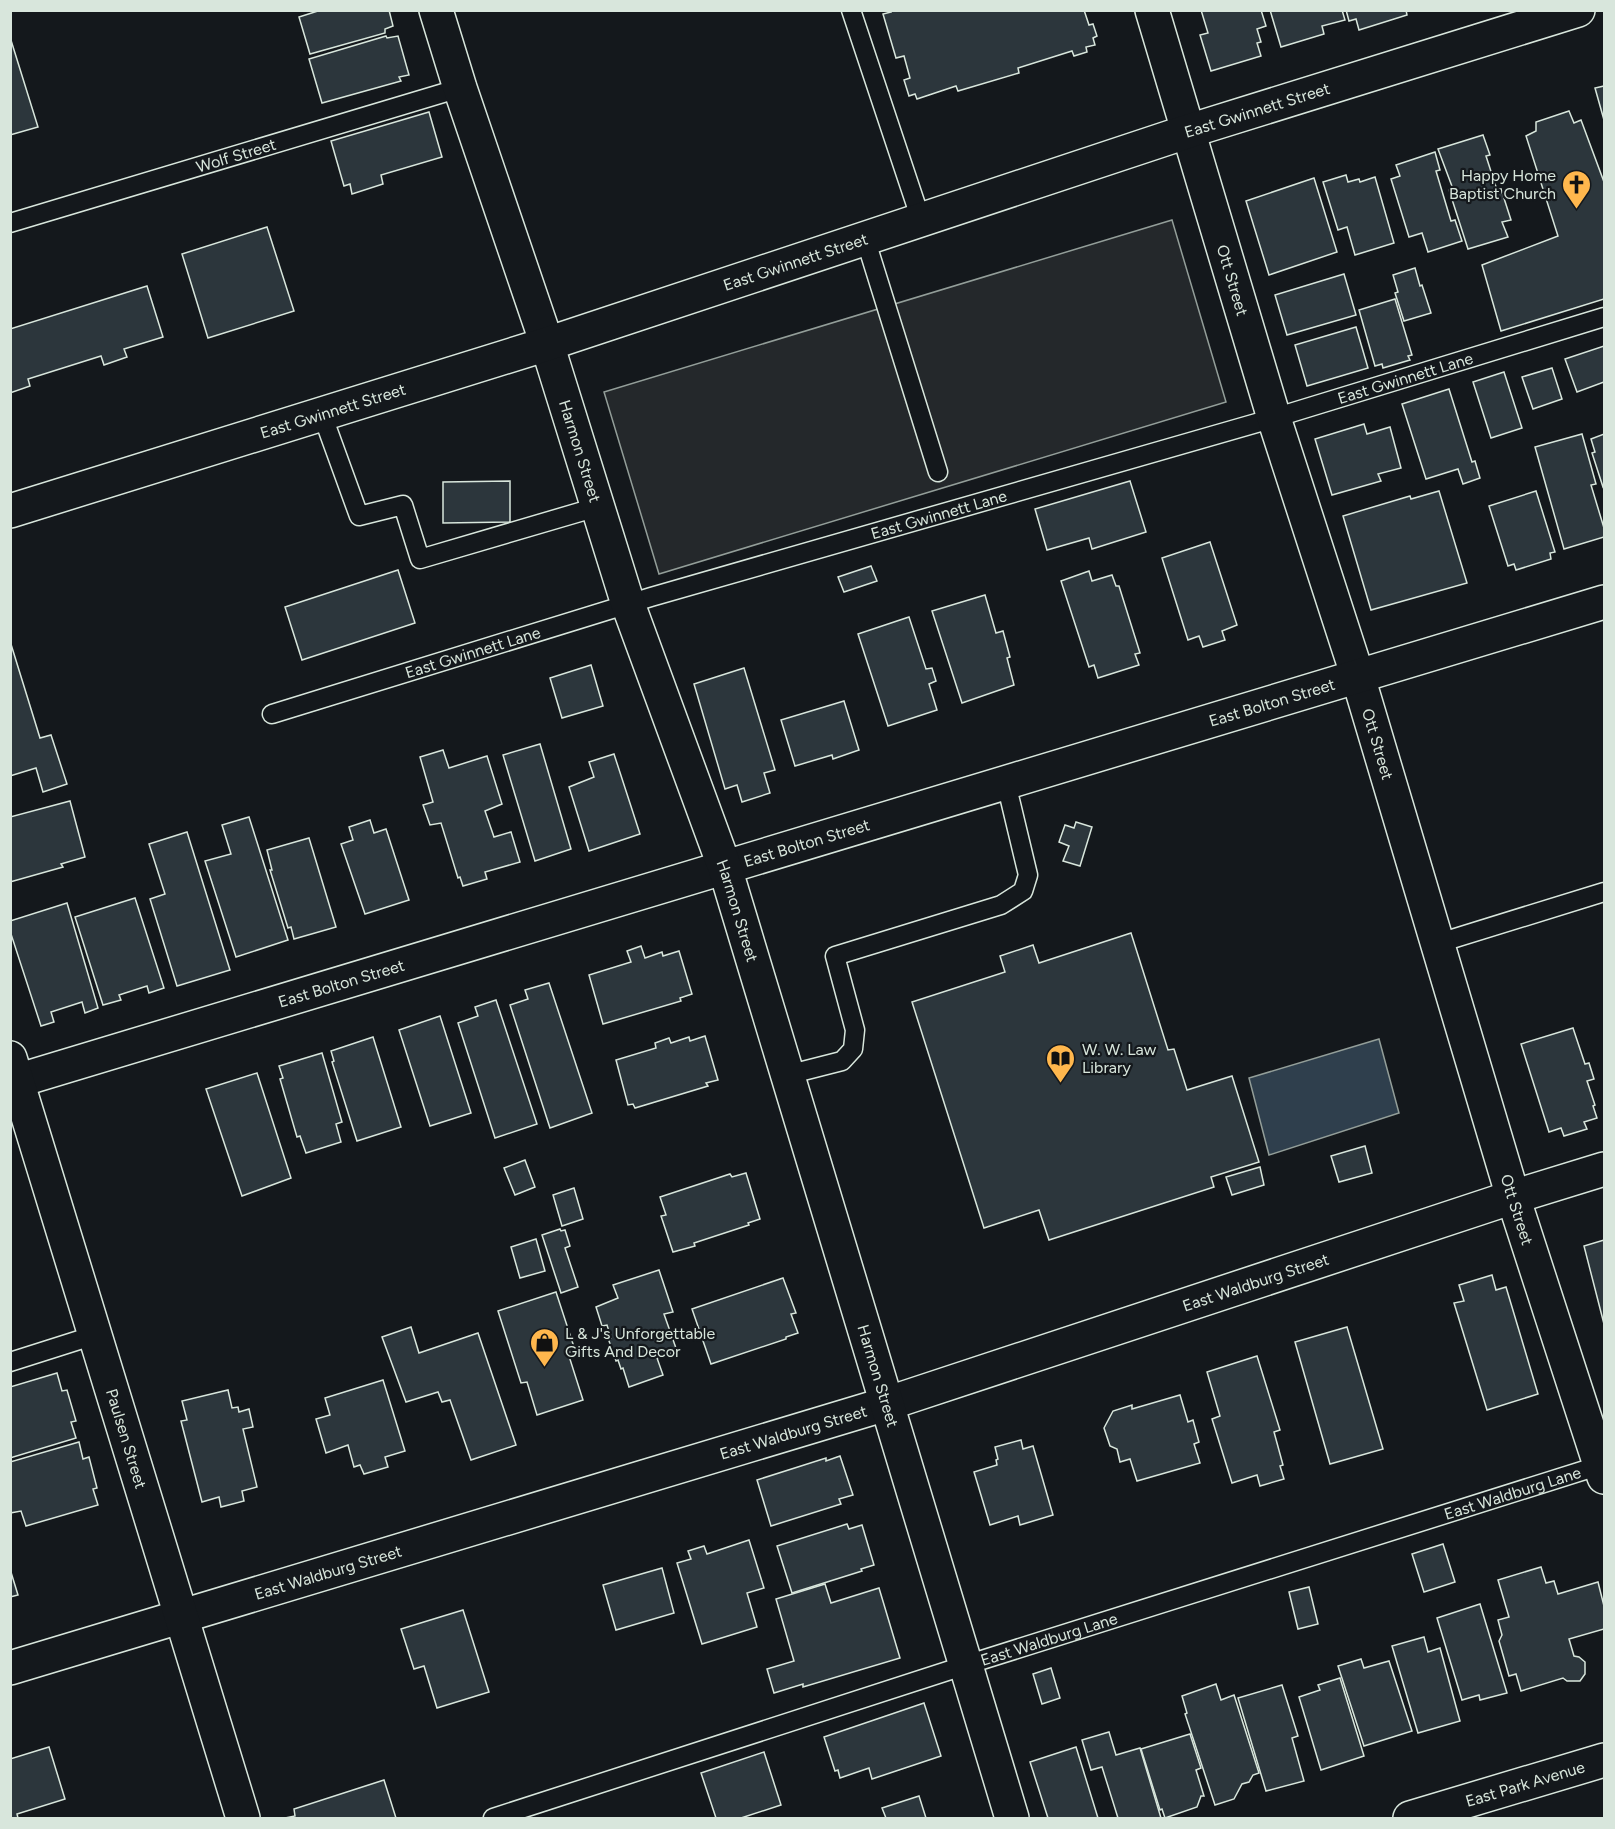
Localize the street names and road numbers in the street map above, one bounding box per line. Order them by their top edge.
street label: East Gwinnett Street [1182,78,1332,141]
street label: Wolf Street [194,134,278,176]
street label: East Gwinnett Street [721,229,870,294]
street label: Ott Street [1213,242,1252,318]
street label: East Gwinnett Lane [1335,348,1475,408]
street label: East Gwinnett Street [258,379,408,442]
street label: Harmon Street [555,397,605,505]
street label: East Gwinnett Lane [869,486,1009,543]
street label: East Gwinnett Lane [403,622,543,682]
street label: East Bolton Street [1206,674,1337,730]
street label: Ott Street [1358,706,1398,782]
street label: East Bolton Street [741,815,872,871]
street label: Harmon Street [713,857,762,964]
street label: East Bolton Street [276,955,407,1011]
street label: Ott Street [1497,1172,1537,1247]
street label: East Waldburg Street [1180,1249,1331,1315]
street label: Harmon Street [854,1322,903,1429]
street label: Paulsen Street [102,1386,151,1491]
street label: East Waldburg Street [717,1401,869,1463]
street label: East Waldburg Lane [1442,1462,1583,1523]
street label: East Waldburg Street [252,1541,404,1603]
street label: East Waldburg Lane [978,1608,1120,1669]
street label: East Park Avenue [1463,1757,1587,1810]

